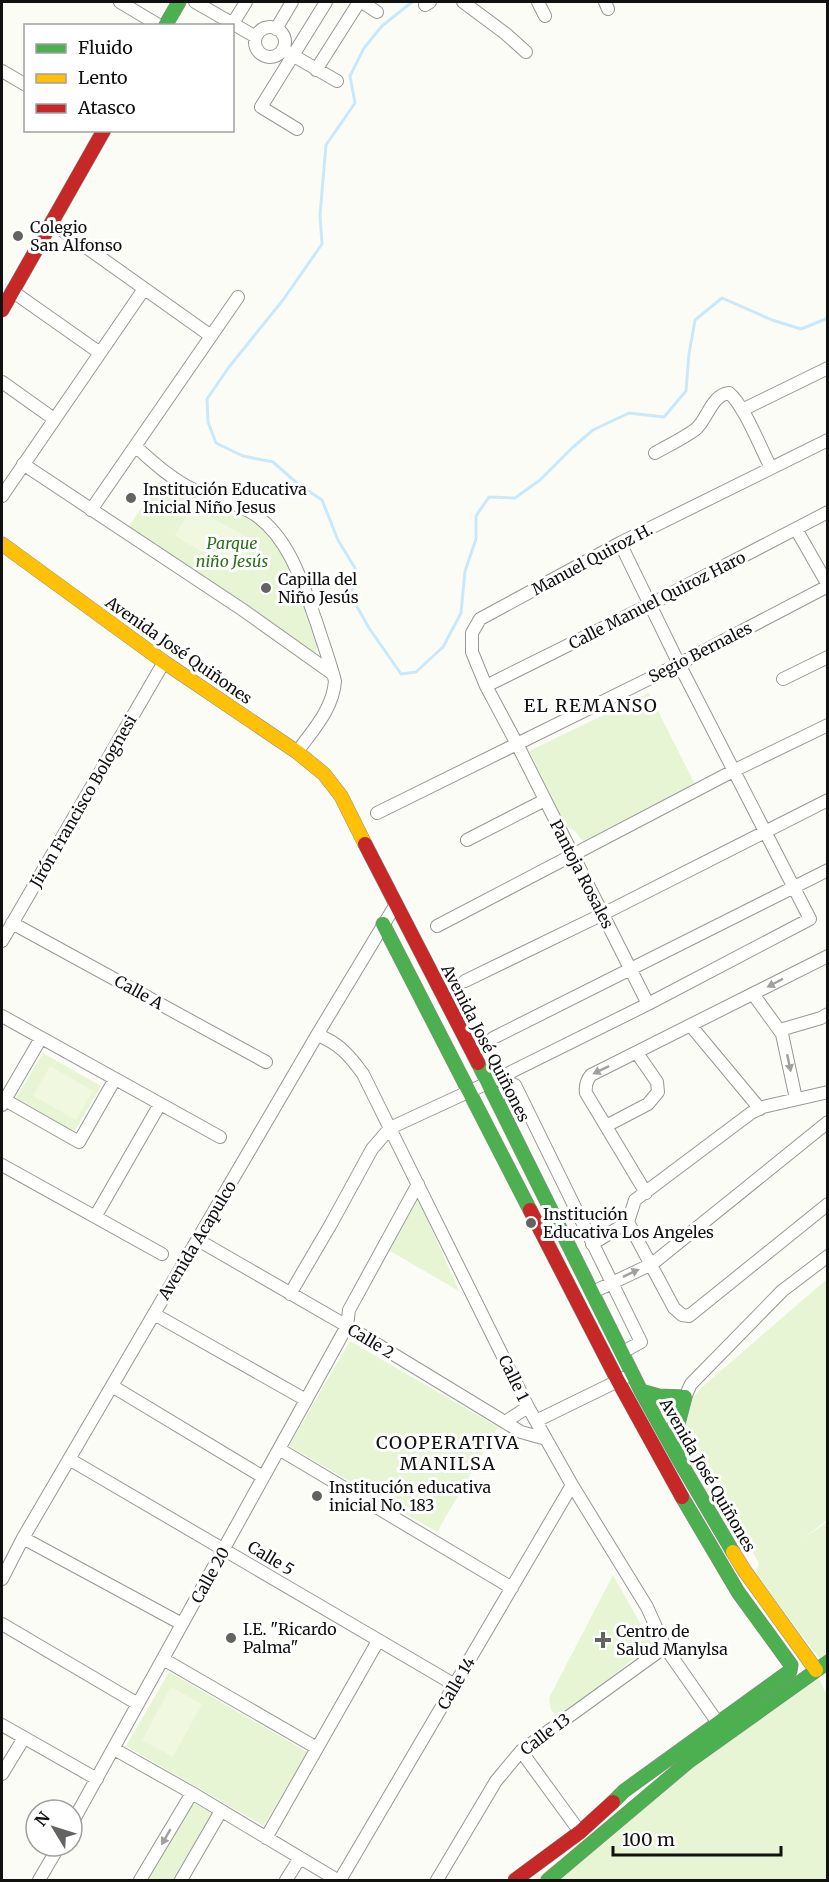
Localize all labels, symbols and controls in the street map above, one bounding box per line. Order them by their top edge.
legend [24,24,234,132]
text: Fluido [78,36,133,59]
text: Lento [78,66,128,89]
text: Atasco [77,96,136,119]
place label: Colegio San Alfonso [30,217,122,255]
marker: Colegio San Alfonso [11,229,25,243]
place label: Institución Educativa Inicial Niño Jesus [143,479,307,517]
marker: Institución Educativa Inicial Niño Jesus [124,491,138,505]
street label: Manuel Quiroz H. [528,519,656,599]
park label: Parque niño Jesús [196,533,268,571]
street label: Calle Manuel Quiroz Haro [565,547,749,653]
place label: Capilla del Niño Jesús [278,569,359,607]
marker: Capilla del Niño Jesús [259,581,273,595]
street label: Avenida José Quiñones [101,591,256,708]
street label: Segio Bernales [645,617,755,687]
district label: EL REMANSO [524,694,658,717]
street label: Jirón Francisco Bolognesi [25,711,141,892]
street label: Pantoja Rosales [546,816,618,932]
street label: Avenida José Quiñones [437,960,535,1125]
street label: Calle A [111,971,167,1014]
one-way arrow [767,978,784,987]
one-way arrow [785,1054,794,1073]
one-way arrow [593,1066,610,1075]
street label: Avenida Acapulco [153,1177,240,1304]
place label: Institución Educativa Los Angeles [543,1204,714,1242]
marker: Institución Educativa Los Angeles [524,1216,538,1230]
one-way arrow [623,1269,640,1278]
street label: Calle 2 [344,1319,398,1363]
street label: Calle 1 [494,1352,534,1404]
street label: Avenida José Quiñones [655,1394,760,1556]
district label: COOPERATIVA MANILSA [376,1431,520,1475]
place label: Institución educativa inicial No. 183 [329,1477,491,1515]
marker: Institución educativa inicial No. 183 [310,1489,324,1503]
street label: Calle 5 [244,1536,298,1580]
street label: Calle 20 [187,1544,233,1606]
place label: I.E. "Ricardo Palma" [243,1619,337,1657]
place label: Centro de Salud Manylsa [616,1621,728,1659]
marker: I.E. "Ricardo Palma" [224,1631,238,1645]
marker: Centro de Salud Manylsa [594,1631,612,1649]
street label: Calle 14 [433,1653,479,1713]
street label: Calle 13 [516,1709,574,1759]
north arrow [24,1798,84,1858]
text: N [30,1807,54,1830]
scale bar [613,1819,781,1857]
text: 100 m [622,1828,675,1851]
one-way arrow [161,1829,171,1846]

